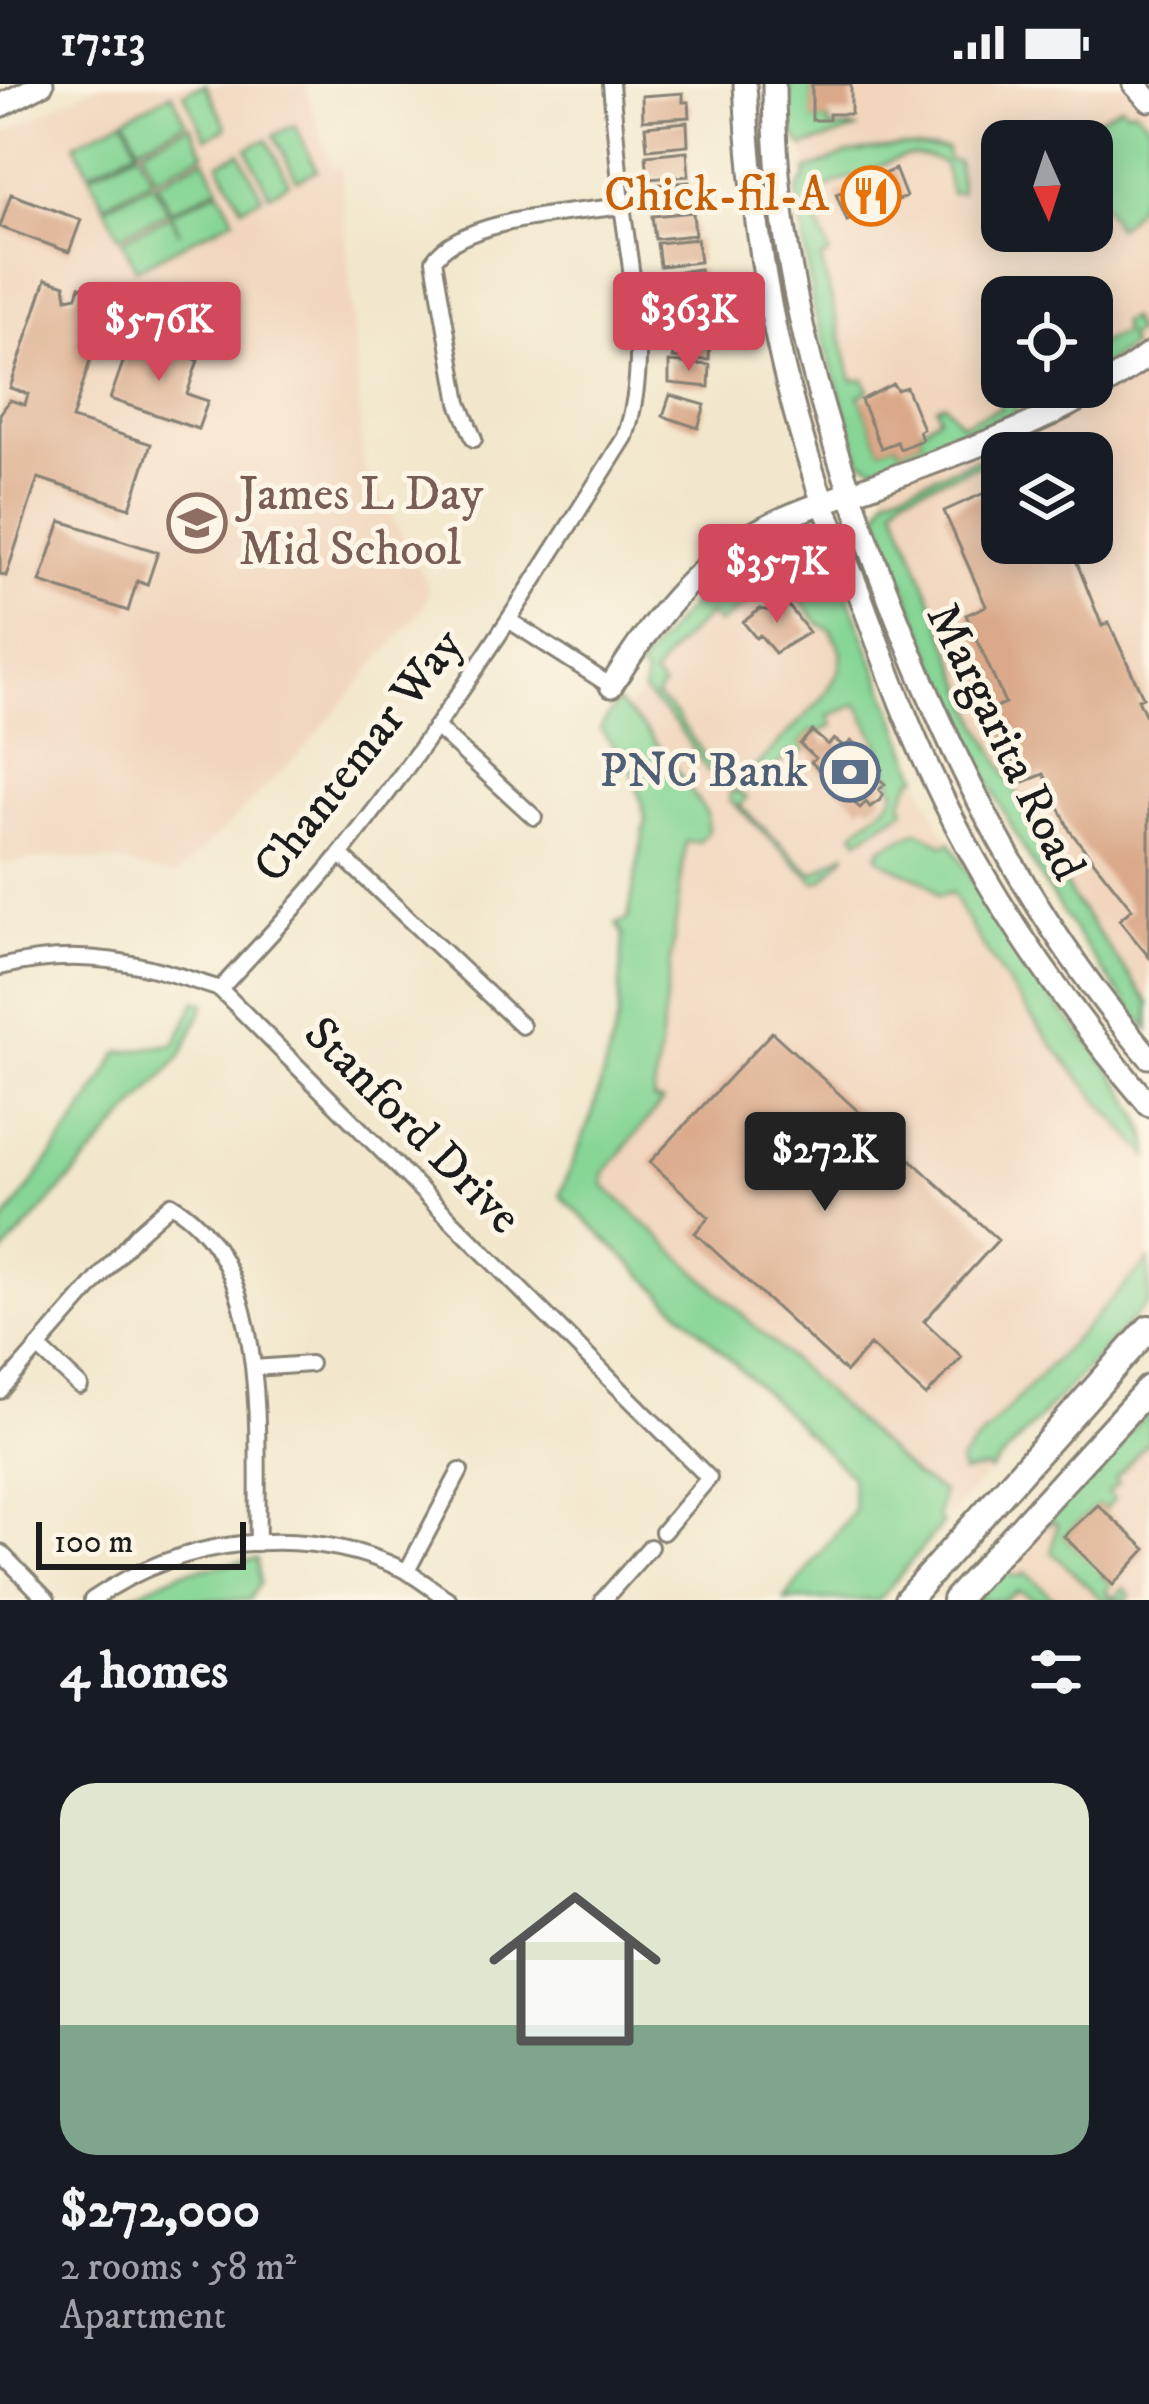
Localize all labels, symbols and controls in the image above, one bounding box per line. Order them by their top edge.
text: 17:13 [60,14,145,70]
north arrow [981,120,1113,252]
map controls [981,120,1113,564]
restaurant icon: Chick-fil-A [840,165,902,227]
place label: Chick-fil-A [604,166,829,226]
pin: $363K [605,272,773,374]
button: locate [981,276,1113,408]
pin: $576K [75,282,243,384]
text: $363K [640,286,738,335]
text: $576K [105,296,213,345]
button: layers [981,432,1113,564]
place label: James L Day Mid School [235,465,483,580]
school or university icon: James L Day Mid School [166,492,228,554]
pin: $357K [693,524,861,626]
text: $357K [725,538,829,587]
street label: Margarita Road [912,593,1098,891]
street label: Chantemar Way [241,617,477,895]
bank icon: PNC Bank [819,741,881,803]
place label: PNC Bank [599,742,808,802]
street label: Stanford Drive [291,1005,533,1247]
pin: $272K [741,1112,909,1214]
text: $272K [772,1126,878,1175]
scale bar [36,1516,246,1569]
text: 100 m [54,1522,133,1563]
icon: filters [1023,1639,1089,1705]
text: 4 homes [60,1640,228,1704]
icon: home [467,1861,683,2077]
text: $272,000 [60,2179,260,2243]
text: 2 rooms · 58 m² [60,2243,296,2292]
text: Apartment [60,2292,226,2341]

